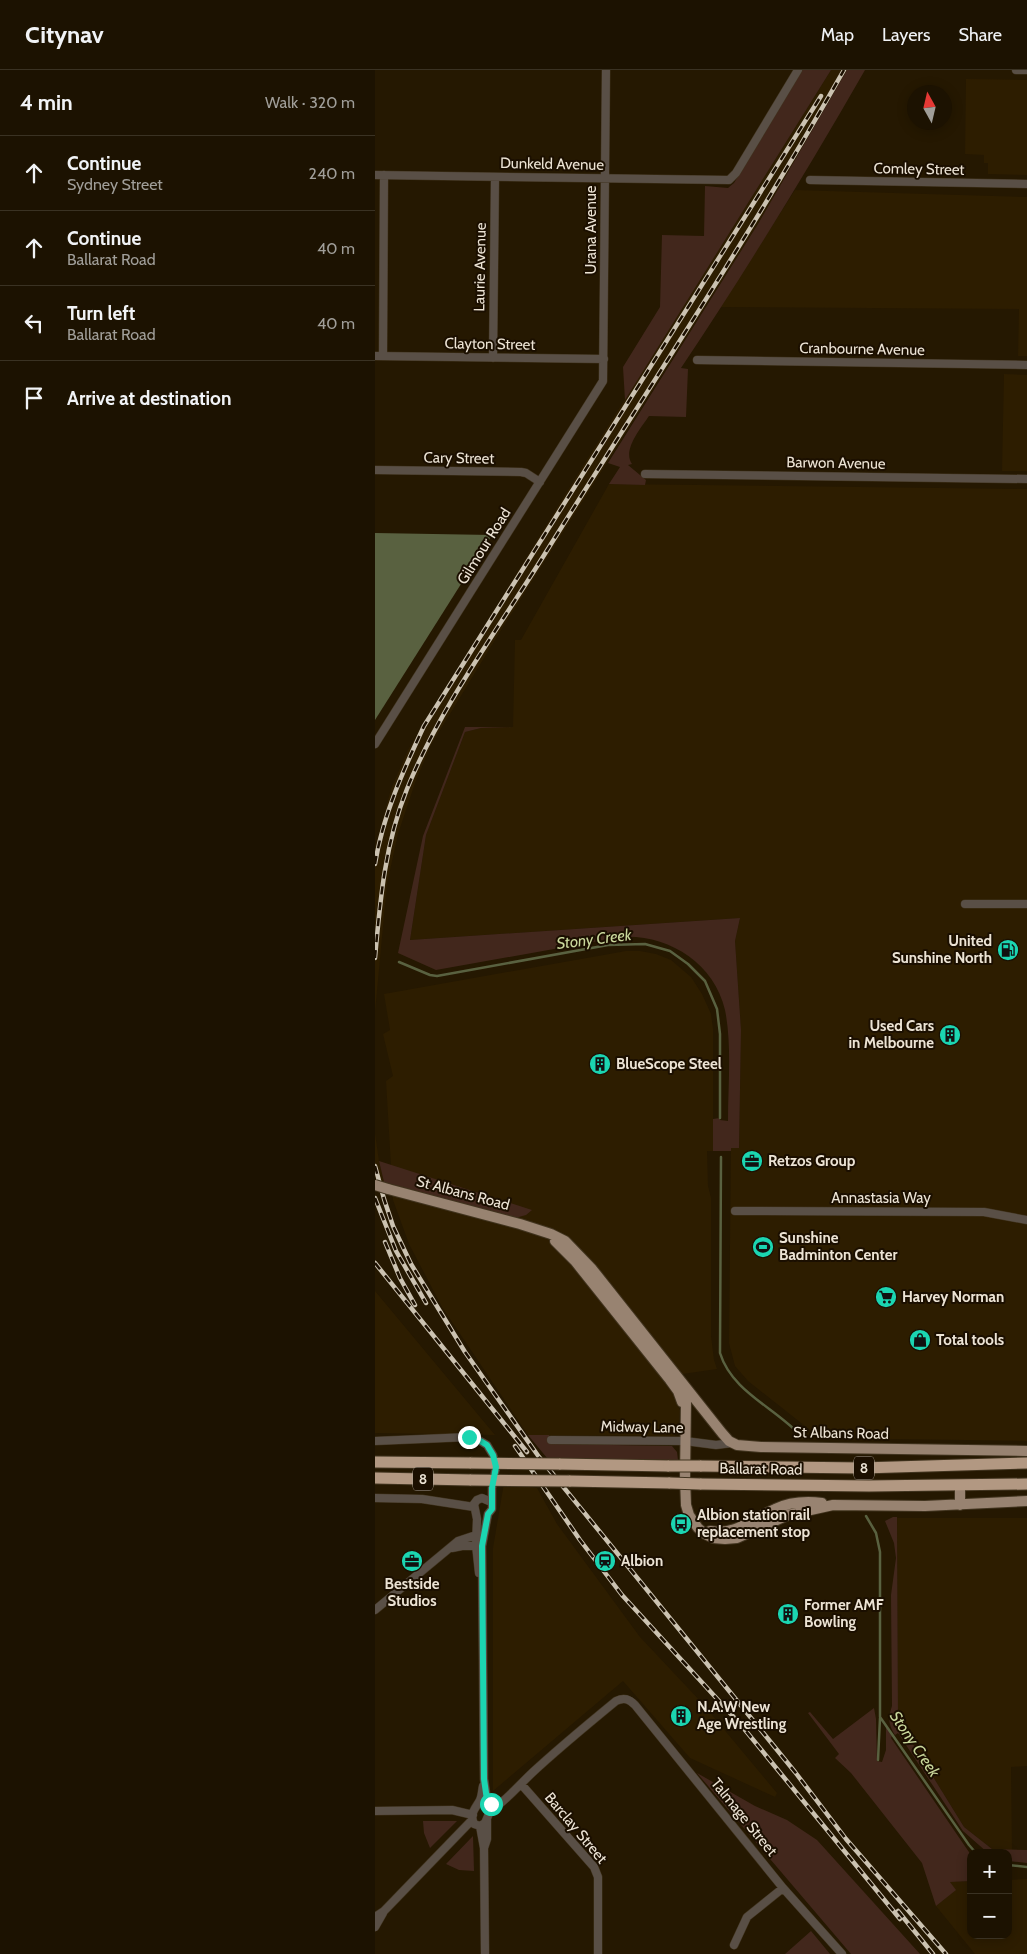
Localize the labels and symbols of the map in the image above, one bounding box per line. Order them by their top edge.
north arrow [907,85,952,130]
street label: Dunkeld Avenue [500,154,604,174]
street label: Comley Street [873,159,965,179]
street label: Urana Avenue [582,185,600,274]
street label: Laurie Avenue [470,222,490,312]
street label: Clayton Street [444,334,536,354]
street label: Cranbourne Avenue [799,339,925,359]
street label: Cary Street [424,448,494,468]
street label: Barwon Avenue [786,453,886,473]
street label: Gilmour Road [453,504,515,588]
water label: Stony Creek [555,925,634,953]
place label: United Sunshine North [892,932,992,967]
fuel station icon: United Sunshine North [996,938,1020,962]
place label: Used Cars in Melbourne [848,1017,934,1052]
building icon: Used Cars in Melbourne [938,1023,962,1047]
building icon: BlueScope Steel [588,1052,612,1076]
place label: BlueScope Steel [616,1055,722,1073]
office icon: Retzos Group [740,1149,764,1173]
place label: Retzos Group [768,1152,856,1170]
street label: St Albans Road [414,1172,512,1214]
street label: Annastasia Way [831,1189,931,1207]
place label: Sunshine Badminton Center [779,1229,897,1264]
sports icon: Sunshine Badminton Center [751,1235,775,1259]
supermarket icon: Harvey Norman [874,1285,898,1309]
place label: Harvey Norman [902,1288,1004,1306]
shop icon: Total tools [908,1328,932,1352]
place label: Total tools [936,1331,1004,1349]
street label: Midway Lane [600,1417,684,1437]
street label: St Albans Road [793,1423,889,1443]
route end [458,1426,481,1449]
road number: 8 [854,1456,874,1480]
street label: Ballarat Road [719,1459,803,1479]
road number: 8 [413,1468,433,1490]
place label: Albion station rail replacement stop [697,1506,811,1541]
bus stop icon: Albion station rail replacement stop [669,1512,693,1536]
office icon: Bestside Studios [400,1549,424,1573]
station icon: Albion [593,1549,617,1573]
place label: Albion [621,1552,663,1570]
place label: Bestside Studios [385,1575,440,1610]
place label: Former AMF Bowling [804,1596,884,1631]
building icon: Former AMF Bowling [776,1602,800,1626]
place label: N.A.W New Age Wrestling [697,1698,787,1733]
building icon: N.A.W New Age Wrestling [669,1704,693,1728]
water label: Stony Creek [886,1707,945,1782]
street label: Talmage Street [707,1774,781,1860]
street label: Barclay Street [541,1789,611,1867]
route start [480,1793,503,1816]

